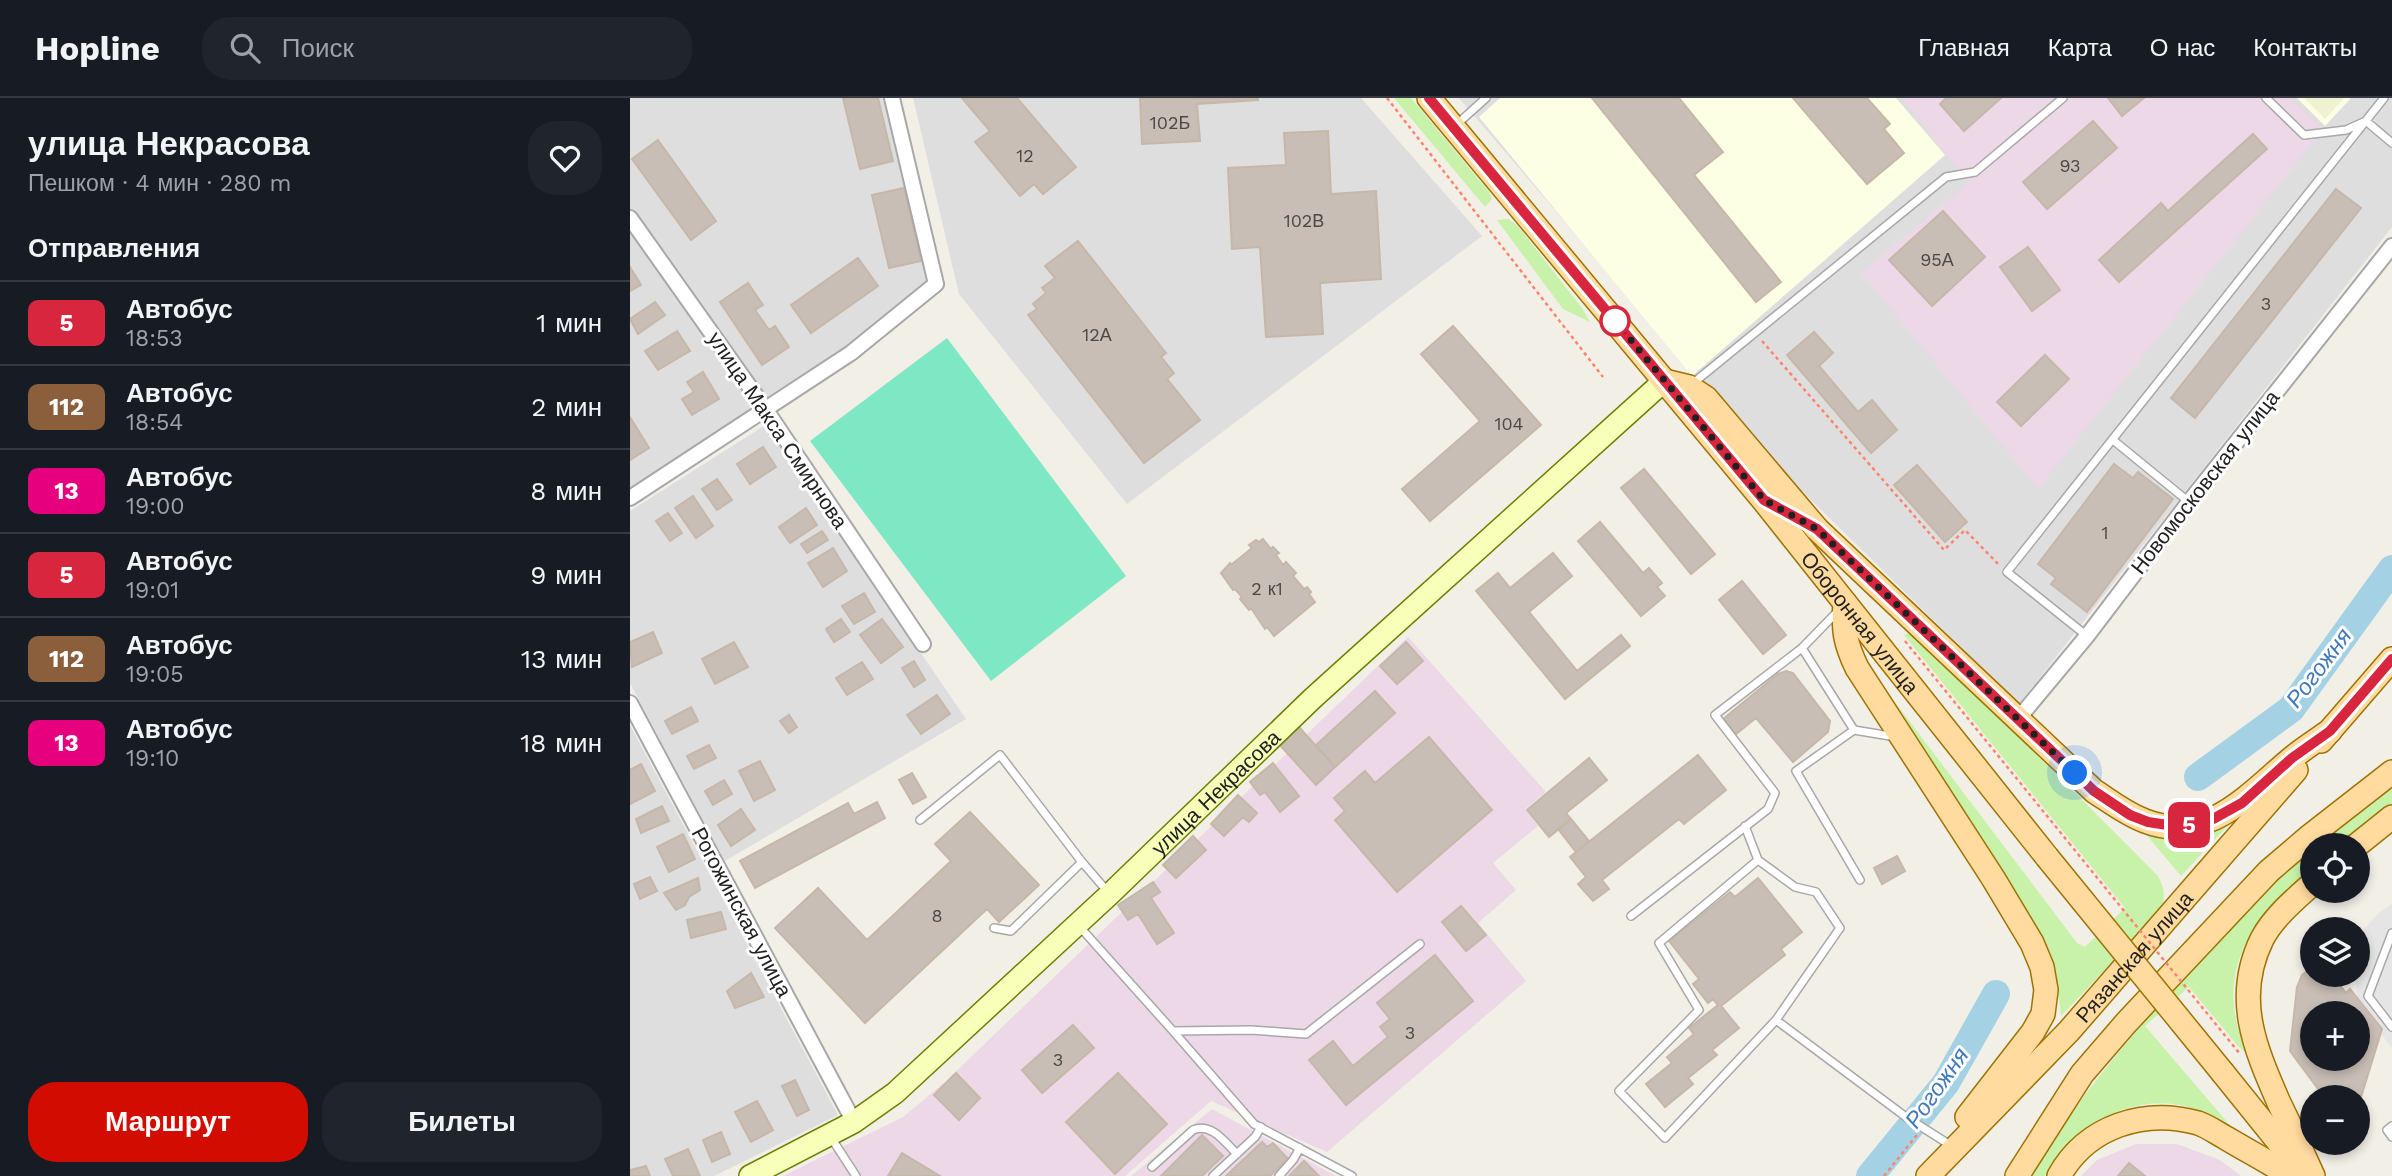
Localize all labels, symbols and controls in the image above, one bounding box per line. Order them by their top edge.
search box [202,17,692,80]
text: Hopline [35,29,160,68]
icon: search [226,29,264,67]
text: Поиск [282,33,354,63]
text: Главная [1918,34,2010,62]
text: Карта [2048,34,2112,62]
text: О нас [2150,34,2215,62]
text: Контакты [2253,34,2357,62]
house number: 102Б [1150,112,1190,133]
button: heart [528,121,602,195]
text: улица Некрасова [28,124,310,163]
house number: 12 [1016,145,1034,166]
house number: 93 [2059,155,2081,176]
text: Пешком · 4 мин · 280 m [28,170,291,197]
house number: 102В [1284,210,1324,231]
text: Отправления [28,233,200,263]
house number: 95А [1920,249,1954,270]
house number: 3 [2261,293,2271,314]
text: Автобус [126,294,233,324]
unlabelled marker [1600,306,1630,336]
text: 1 мин [536,308,602,338]
text: 5 [60,309,74,337]
house number: 12А [1082,324,1112,345]
text: 18:53 [126,325,183,352]
street label: улица Макса Смирнова [703,327,853,533]
text: Автобус [126,378,233,408]
street label: Новомосковская улица [2126,385,2285,579]
text: 2 мин [531,392,602,422]
text: 112 [49,393,84,421]
text: 18:54 [126,409,183,436]
house number: 104 [1494,413,1524,434]
text: Автобус [126,462,233,492]
text: 8 мин [530,476,602,506]
text: 13 [54,477,79,505]
text: 19:00 [126,493,185,520]
house number: 1 [2101,522,2109,543]
text: Автобус [126,546,233,576]
street label: Оборонная улица [1796,546,1925,699]
text: 9 мин [530,560,602,590]
text: 5 [60,561,74,589]
text: 19:01 [126,577,179,604]
house number: 2 к1 [1251,578,1283,599]
water label: Рогожня [2281,623,2357,713]
text: Автобус [126,630,233,660]
text: 13 мин [521,644,602,674]
text: 112 [49,645,84,673]
text: 19:05 [126,661,184,688]
text: Автобус [126,714,233,744]
street label: улица Некрасова [1146,724,1285,860]
text: 18 мин [520,728,602,758]
text: 13 [54,729,79,757]
text: 19:10 [126,745,179,772]
your location [2057,755,2092,790]
line badge: 5 [2166,802,2212,848]
text: 5 [2182,811,2196,839]
street label: Рогожинская улица [687,823,798,1002]
map controls [2300,833,2370,1155]
button: locate [2300,833,2370,903]
street label: Рязанская улица [2070,886,2198,1027]
house number: 8 [931,905,943,926]
button: layers [2300,917,2370,987]
button: + [2300,1001,2370,1071]
house number: 3 [1405,1022,1415,1043]
water label: Рогожня [1900,1043,1974,1133]
house number: 3 [1053,1049,1063,1070]
button: Маршрут [28,1082,308,1162]
button: Билеты [322,1082,602,1162]
button: − [2300,1085,2370,1155]

